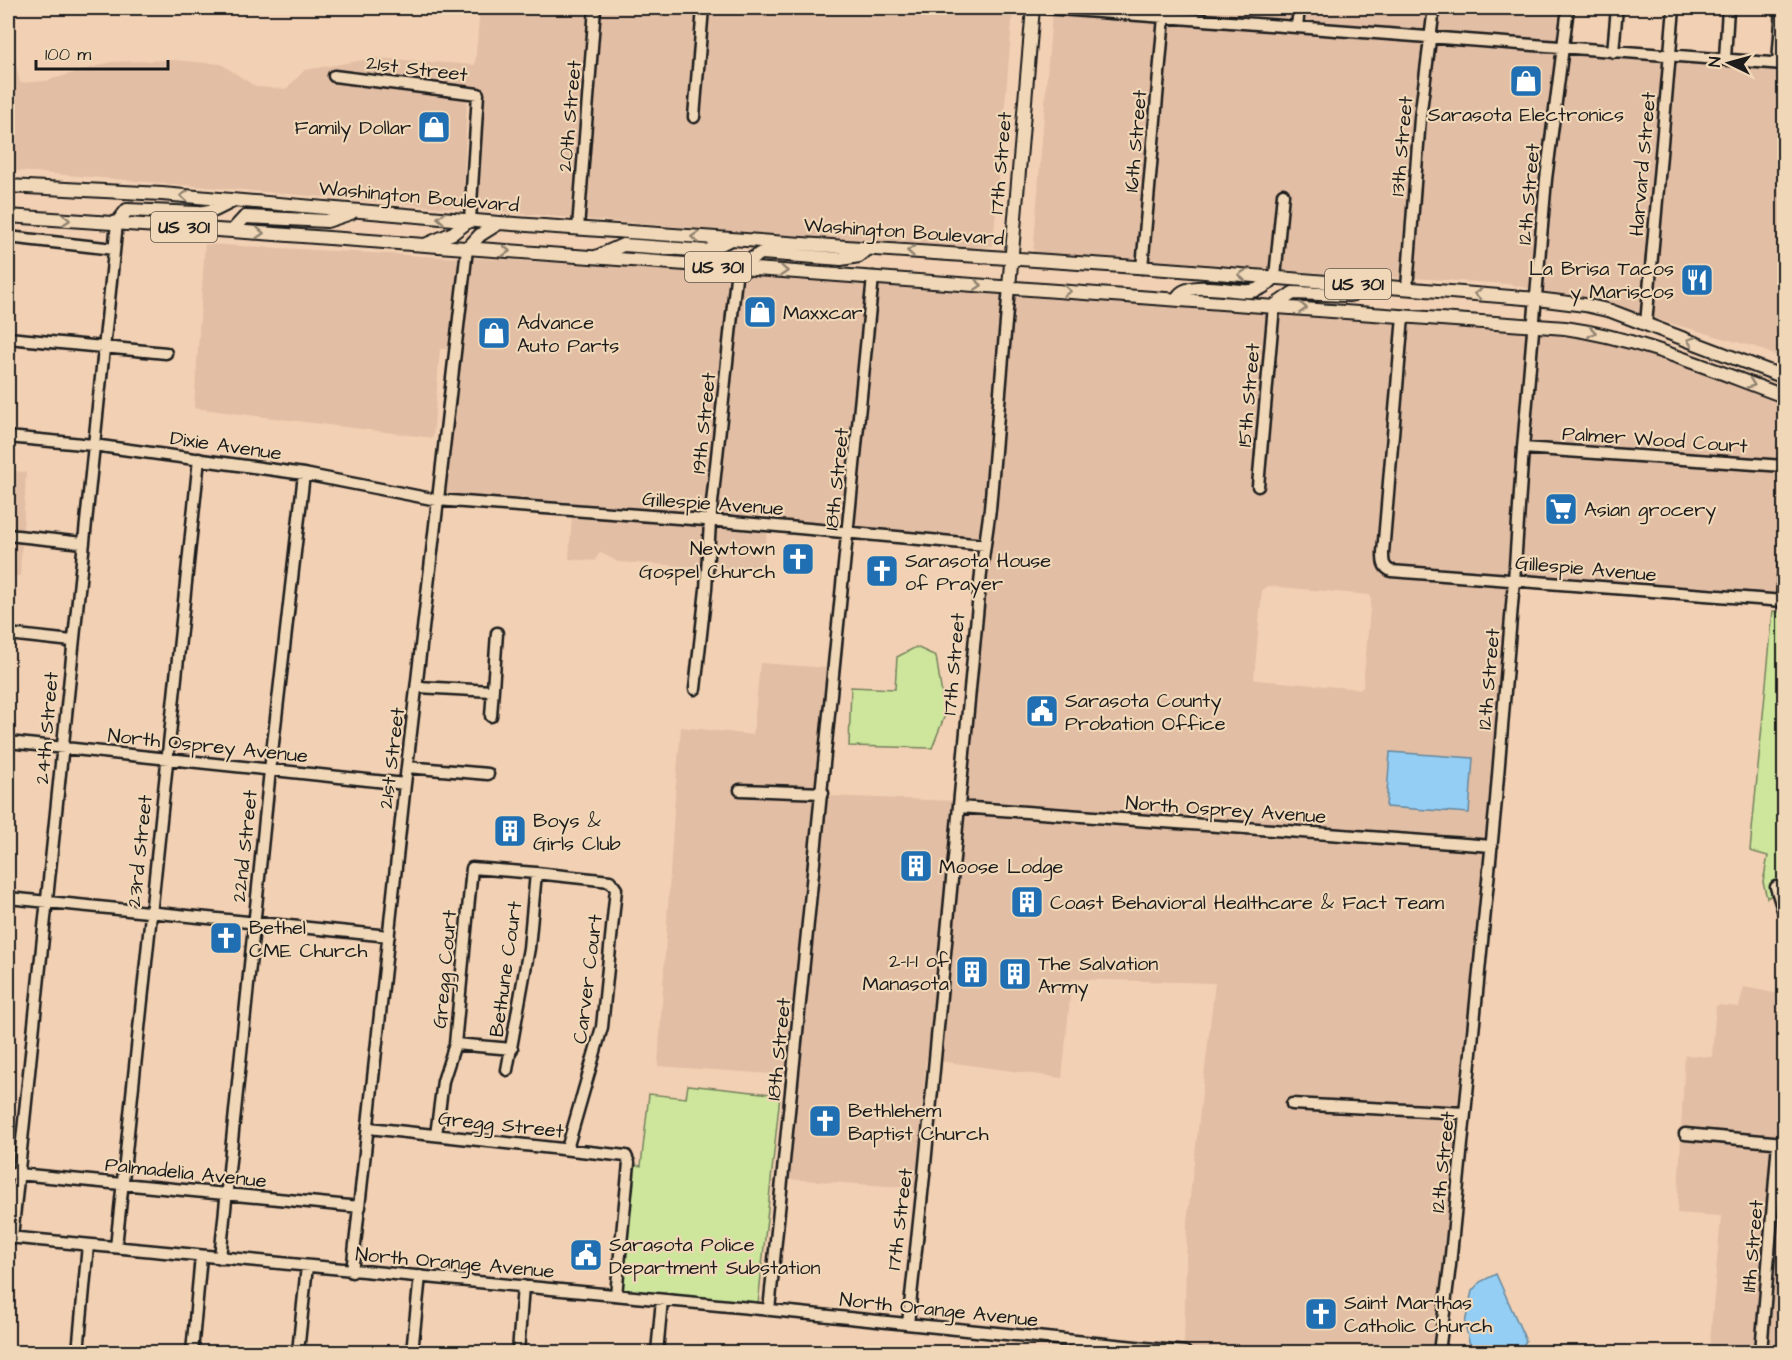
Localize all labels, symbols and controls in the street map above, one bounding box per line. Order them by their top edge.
scale bar [36,33,168,71]
north arrow [1699,33,1759,93]
text: 100 m [45,42,91,67]
street label: 21st Street [365,49,469,89]
text: N [1704,56,1726,68]
street label: 20th Street [551,59,589,173]
shop icon: Sarasota Electronics [1508,63,1544,99]
street label: 16th Street [1118,89,1154,194]
street label: Harvard Street [1623,91,1663,237]
street label: 13th Street [1384,95,1420,197]
place label: Sarasota Electronics [1428,101,1624,129]
shop icon: Family Dollar [416,109,452,145]
street label: 17th Street [983,111,1019,215]
place label: Family Dollar [295,114,411,143]
street label: 12th Street [1511,142,1547,246]
street label: Washington Boulevard [317,174,520,221]
one-way arrow [179,190,188,203]
street label: Washington Boulevard [803,211,1005,254]
road number: US 301 [151,212,217,242]
one-way arrow [436,212,445,225]
one-way arrow [61,213,70,226]
one-way arrow [256,226,265,239]
one-way arrow [691,231,700,244]
one-way arrow [501,245,510,258]
one-way arrow [907,245,916,258]
road number: US 301 [685,252,751,282]
place label: La Brisa Tacos y Mariscos [1529,255,1674,307]
restaurant icon: La Brisa Tacos y Mariscos [1679,262,1715,298]
one-way arrow [779,265,788,278]
one-way arrow [1238,269,1247,282]
road number: US 301 [1325,269,1391,299]
one-way arrow [974,278,983,291]
one-way arrow [1063,284,1072,297]
one-way arrow [1474,287,1483,300]
shop icon: Maxxcar [742,294,778,330]
place label: Maxxcar [783,299,862,327]
one-way arrow [1299,302,1308,315]
place label: Advance Auto Parts [517,309,619,360]
shop icon: Advance Auto Parts [476,315,512,351]
one-way arrow [1588,326,1597,338]
one-way arrow [1686,335,1697,348]
street label: 15th Street [1230,342,1267,448]
street label: 19th Street [685,371,723,475]
one-way arrow [1746,376,1756,389]
street label: Palmer Wood Court [1561,420,1749,460]
street label: Dixie Avenue [168,424,284,468]
street label: 18th Street [818,426,856,532]
street label: Gillespie Avenue [641,485,785,523]
supermarket icon: Asian grocery [1543,491,1579,527]
place label: Asian grocery [1584,496,1716,525]
place label: Newtown Gospel Church [639,535,775,586]
church icon: Newtown Gospel Church [780,541,816,577]
place label: Sarasota House of Prayer [905,547,1051,599]
street label: Gillespie Avenue [1514,549,1658,589]
church icon: Sarasota House of Prayer [864,553,900,589]
street label: 17th Street [936,612,972,716]
street label: 12th Street [1471,627,1507,731]
street label: 24th Street [28,671,66,785]
place label: Sarasota County Probation Office [1065,687,1226,738]
public building icon: Sarasota County Probation Office [1024,693,1060,729]
street label: 21st Street [372,706,412,810]
street label: North Osprey Avenue [106,722,310,771]
street label: 22nd Street [225,789,265,904]
street label: North Osprey Avenue [1125,789,1327,832]
street label: 23rd Street [120,794,160,909]
place label: Boys & Girls Club [533,807,621,858]
building icon: Boys & Girls Club [492,813,528,849]
building icon: Moose Lodge [898,848,934,884]
place label: Moose Lodge [939,853,1064,882]
building icon: Coast Behavioral Healthcare & Fact Team [1009,884,1045,920]
place label: Coast Behavioral Healthcare & Fact Team [1050,889,1444,917]
street label: Bethune Court [483,900,529,1039]
street label: Gregg Court [426,909,465,1030]
street label: Carver Court [566,913,610,1045]
place label: Bethel CME Church [249,914,367,965]
church icon: Bethel CME Church [208,920,244,956]
place label: 2-1-1 of Manasota [863,947,949,998]
place label: The Salvation Army [1038,950,1158,1002]
building icon: 2-1-1 of Manasota [954,954,990,990]
building icon: The Salvation Army [997,956,1033,992]
street label: 18th Street [760,996,798,1102]
place label: Bethlehem Baptist Church [848,1097,989,1148]
church icon: Bethlehem Baptist Church [807,1103,843,1139]
street label: Gregg Street [437,1104,565,1147]
street label: 12th Street [1424,1110,1462,1214]
street label: Palmadelia Avenue [104,1151,268,1195]
street label: 17th Street [880,1167,920,1272]
street label: 11th Street [1735,1199,1771,1294]
place label: Sarasota Police Department Substation [609,1231,821,1282]
public building icon: Sarasota Police Department Substation [568,1237,604,1273]
street label: North Orange Avenue [354,1240,556,1287]
street label: North Orange Avenue [838,1286,1040,1335]
place label: Saint Marthas Catholic Church [1344,1289,1492,1340]
church icon: Saint Marthas Catholic Church [1303,1296,1339,1332]

